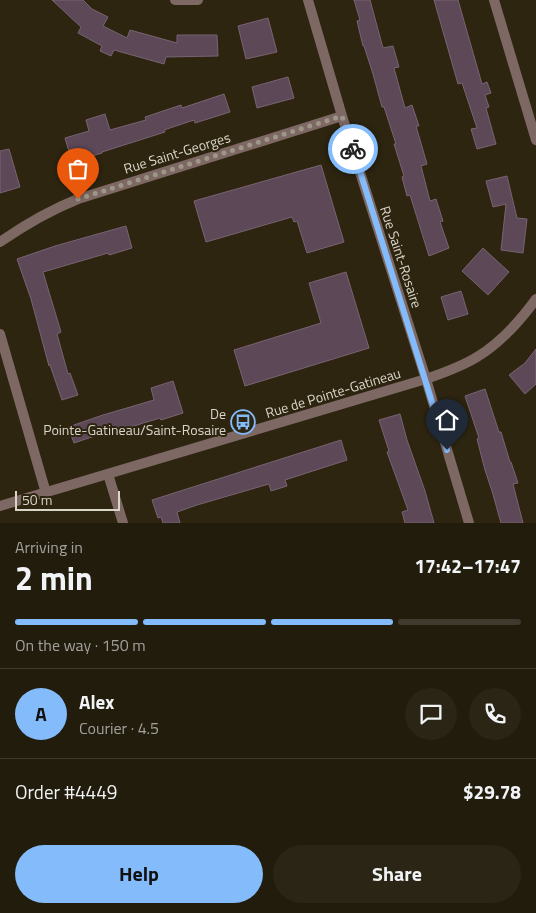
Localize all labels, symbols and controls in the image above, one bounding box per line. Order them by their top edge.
courier [328,124,378,174]
street label: Rue Saint-Georges [121,126,233,179]
icon: bike [339,135,367,163]
pin [57,148,99,199]
icon: bag [64,155,92,183]
street label: Rue Saint-Rosaire [375,203,428,311]
street label: Rue de Pointe-Gatineau [263,362,403,423]
pin [426,399,468,450]
place label: De Pointe-Gatineau/Saint-Rosaire [43,403,226,440]
icon: home [433,406,461,434]
bus stop icon: De Pointe-Gatineau/Saint-Rosaire [230,409,256,435]
scale bar [15,488,120,511]
text: 50 m [22,489,52,510]
text: Arriving in [15,535,83,559]
text: 17:42–17:47 [414,551,521,580]
text: 2 min [15,554,93,602]
text: On the way · 150 m [15,633,146,657]
text: Alex [79,687,114,716]
button: chat [405,688,457,740]
button: phone [469,688,521,740]
text: A [35,699,47,728]
text: Courier · 4.5 [79,716,159,740]
text: Order #4449 [15,777,117,806]
text: $29.78 [463,777,521,806]
button: Help [15,845,263,903]
button: Share [273,845,521,903]

